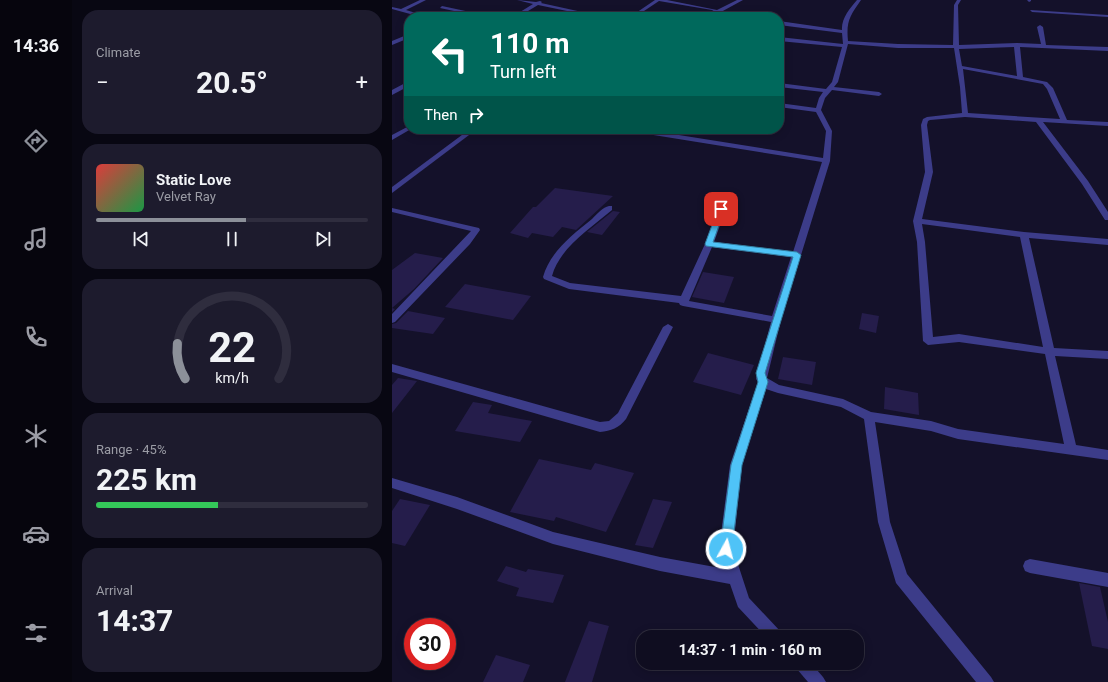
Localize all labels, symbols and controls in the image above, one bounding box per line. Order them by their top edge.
text: 110 m [490,27,569,60]
icon: left [424,28,476,80]
text: 14:36 [13,35,59,56]
text: Climate [96,45,140,60]
text: Turn left [490,61,556,82]
text: 20.5° [196,65,268,100]
text: − [96,70,109,95]
text: + [356,70,368,95]
icon: right [465,104,487,126]
text: Then [424,106,457,124]
icon: directions [22,127,50,155]
text: Static Love [156,171,231,189]
text: Velvet Ray [156,189,216,204]
pin [704,192,738,226]
icon: arrive [710,198,732,220]
icon: music [22,225,50,253]
icon: previous [130,228,152,250]
icon: pause [221,228,243,250]
icon: next [312,228,334,250]
icon: phone [22,323,50,351]
text: 22 [208,323,256,372]
text: km/h [215,370,249,386]
icon: climate [22,422,50,450]
text: Range · 45% [96,442,166,457]
text: 225 km [96,462,197,497]
icon: car [22,520,50,548]
position arrow [705,528,747,570]
text: Arrival [96,583,133,598]
text: 14:37 [96,603,173,638]
speed limit sign: 30 [404,618,456,670]
icon: filters [22,619,50,647]
text: 14:37 · 1 min · 160 m [679,641,821,659]

